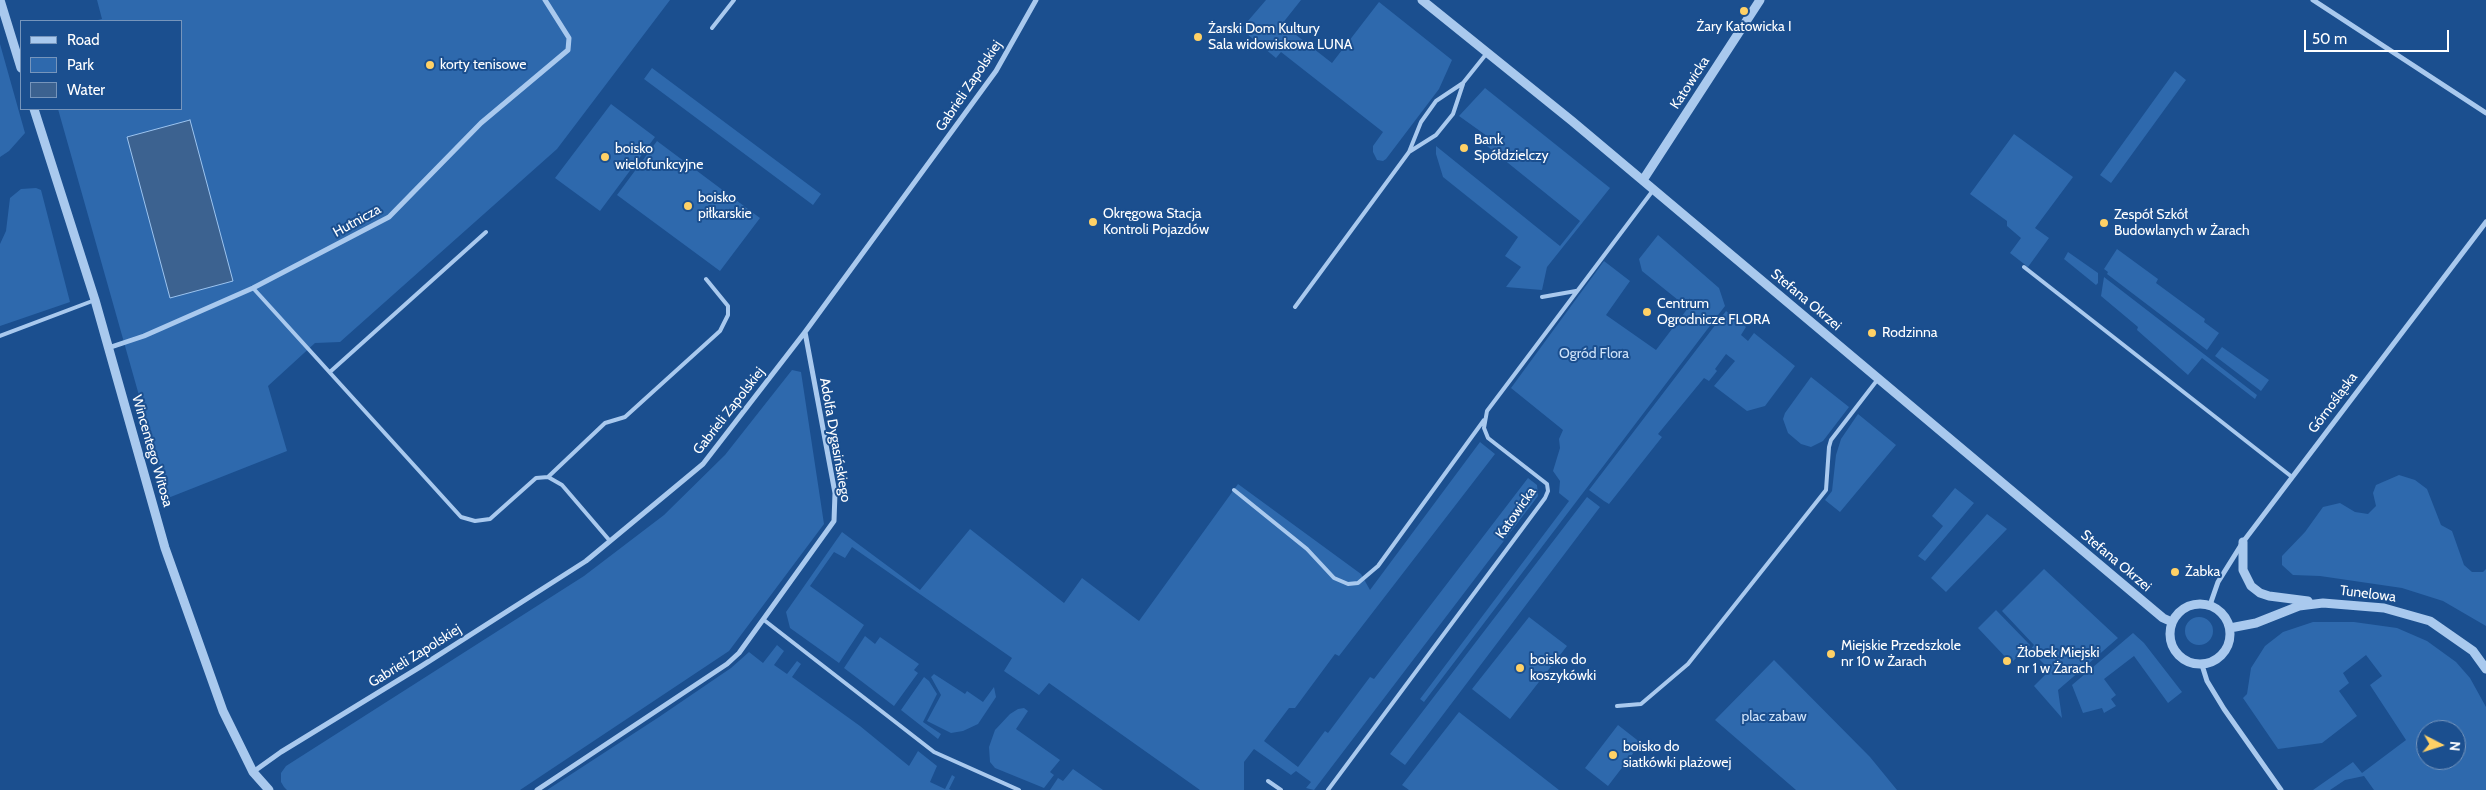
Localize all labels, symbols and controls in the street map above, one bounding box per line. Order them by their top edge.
marker: Żary Katowicka I [1738,5,1750,17]
place label: Żary Katowicka I [1697,19,1791,35]
legend [20,20,182,110]
scale bar [2306,20,2451,52]
place label: Żarski Dom Kultury Sala widowiskowa LUNA [1208,21,1352,54]
text: 50 m [2312,30,2347,48]
text: Road [67,31,100,49]
marker: Żarski Dom Kultury Sala widowiskowa LUNA [1192,31,1204,43]
street label: Gabrieli Zapolskiej [932,37,1006,135]
street label: Katowicka [1667,54,1713,112]
text: Park [67,56,94,74]
place label: korty tenisowe [440,57,526,73]
marker: korty tenisowe [424,59,436,71]
text: Water [67,81,105,99]
place label: Bank Spółdzielczy [1474,132,1549,164]
place label: boisko wielofunkcyjne [615,141,703,174]
marker: Bank Spółdzielczy [1458,142,1470,154]
marker: boisko wielofunkcyjne [599,151,611,163]
place label: boisko piłkarskie [698,190,752,222]
marker: boisko piłkarskie [682,200,694,212]
street label: Hutnicza [330,201,384,241]
place label: Okręgowa Stacja Kontroli Pojazdów [1103,206,1209,238]
place label: Zespół Szkół Budowlanych w Żarach [2114,207,2250,240]
marker: Okręgowa Stacja Kontroli Pojazdów [1087,216,1099,228]
marker: Zespół Szkół Budowlanych w Żarach [2098,217,2110,229]
street label: Stefana Okrzei [1767,266,1845,334]
place label: Centrum Ogrodnicze FLORA [1657,296,1770,328]
marker: Centrum Ogrodnicze FLORA [1641,306,1653,318]
place label: Rodzinna [1882,325,1938,341]
marker: Rodzinna [1866,327,1878,339]
park label: Ogród Flora [1559,346,1629,362]
street label: Gabrieli Zapolskiej [690,364,768,458]
street label: Górnośląska [2305,369,2361,437]
street label: Adolfa Dygasińskiego [816,376,854,504]
street label: Wincentego Witosa [128,393,176,509]
street label: Katowicka [1492,484,1540,542]
street label: Stefana Okrzei [2077,527,2155,595]
place label: Żabka [2185,564,2220,580]
marker: Żabka [2169,566,2181,578]
street label: Tunelowa [2339,582,2397,606]
street label: Gabrieli Zapolskiej [366,621,464,691]
place label: Miejskie Przedszkole nr 10 w Żarach [1841,638,1961,670]
place label: Żłobek Miejski nr 1 w Żarach [2017,645,2099,678]
marker: Miejskie Przedszkole nr 10 w Żarach [1825,648,1837,660]
place label: boisko do koszykówki [1530,652,1596,684]
marker: Żłobek Miejski nr 1 w Żarach [2001,655,2013,667]
marker: boisko do koszykówki [1514,662,1526,674]
park label: plac zabaw [1741,709,1807,725]
north arrow [2416,720,2466,770]
place label: boisko do siatkówki plażowej [1623,739,1731,772]
text: N [2446,741,2464,752]
marker: boisko do siatkówki plażowej [1607,749,1619,761]

